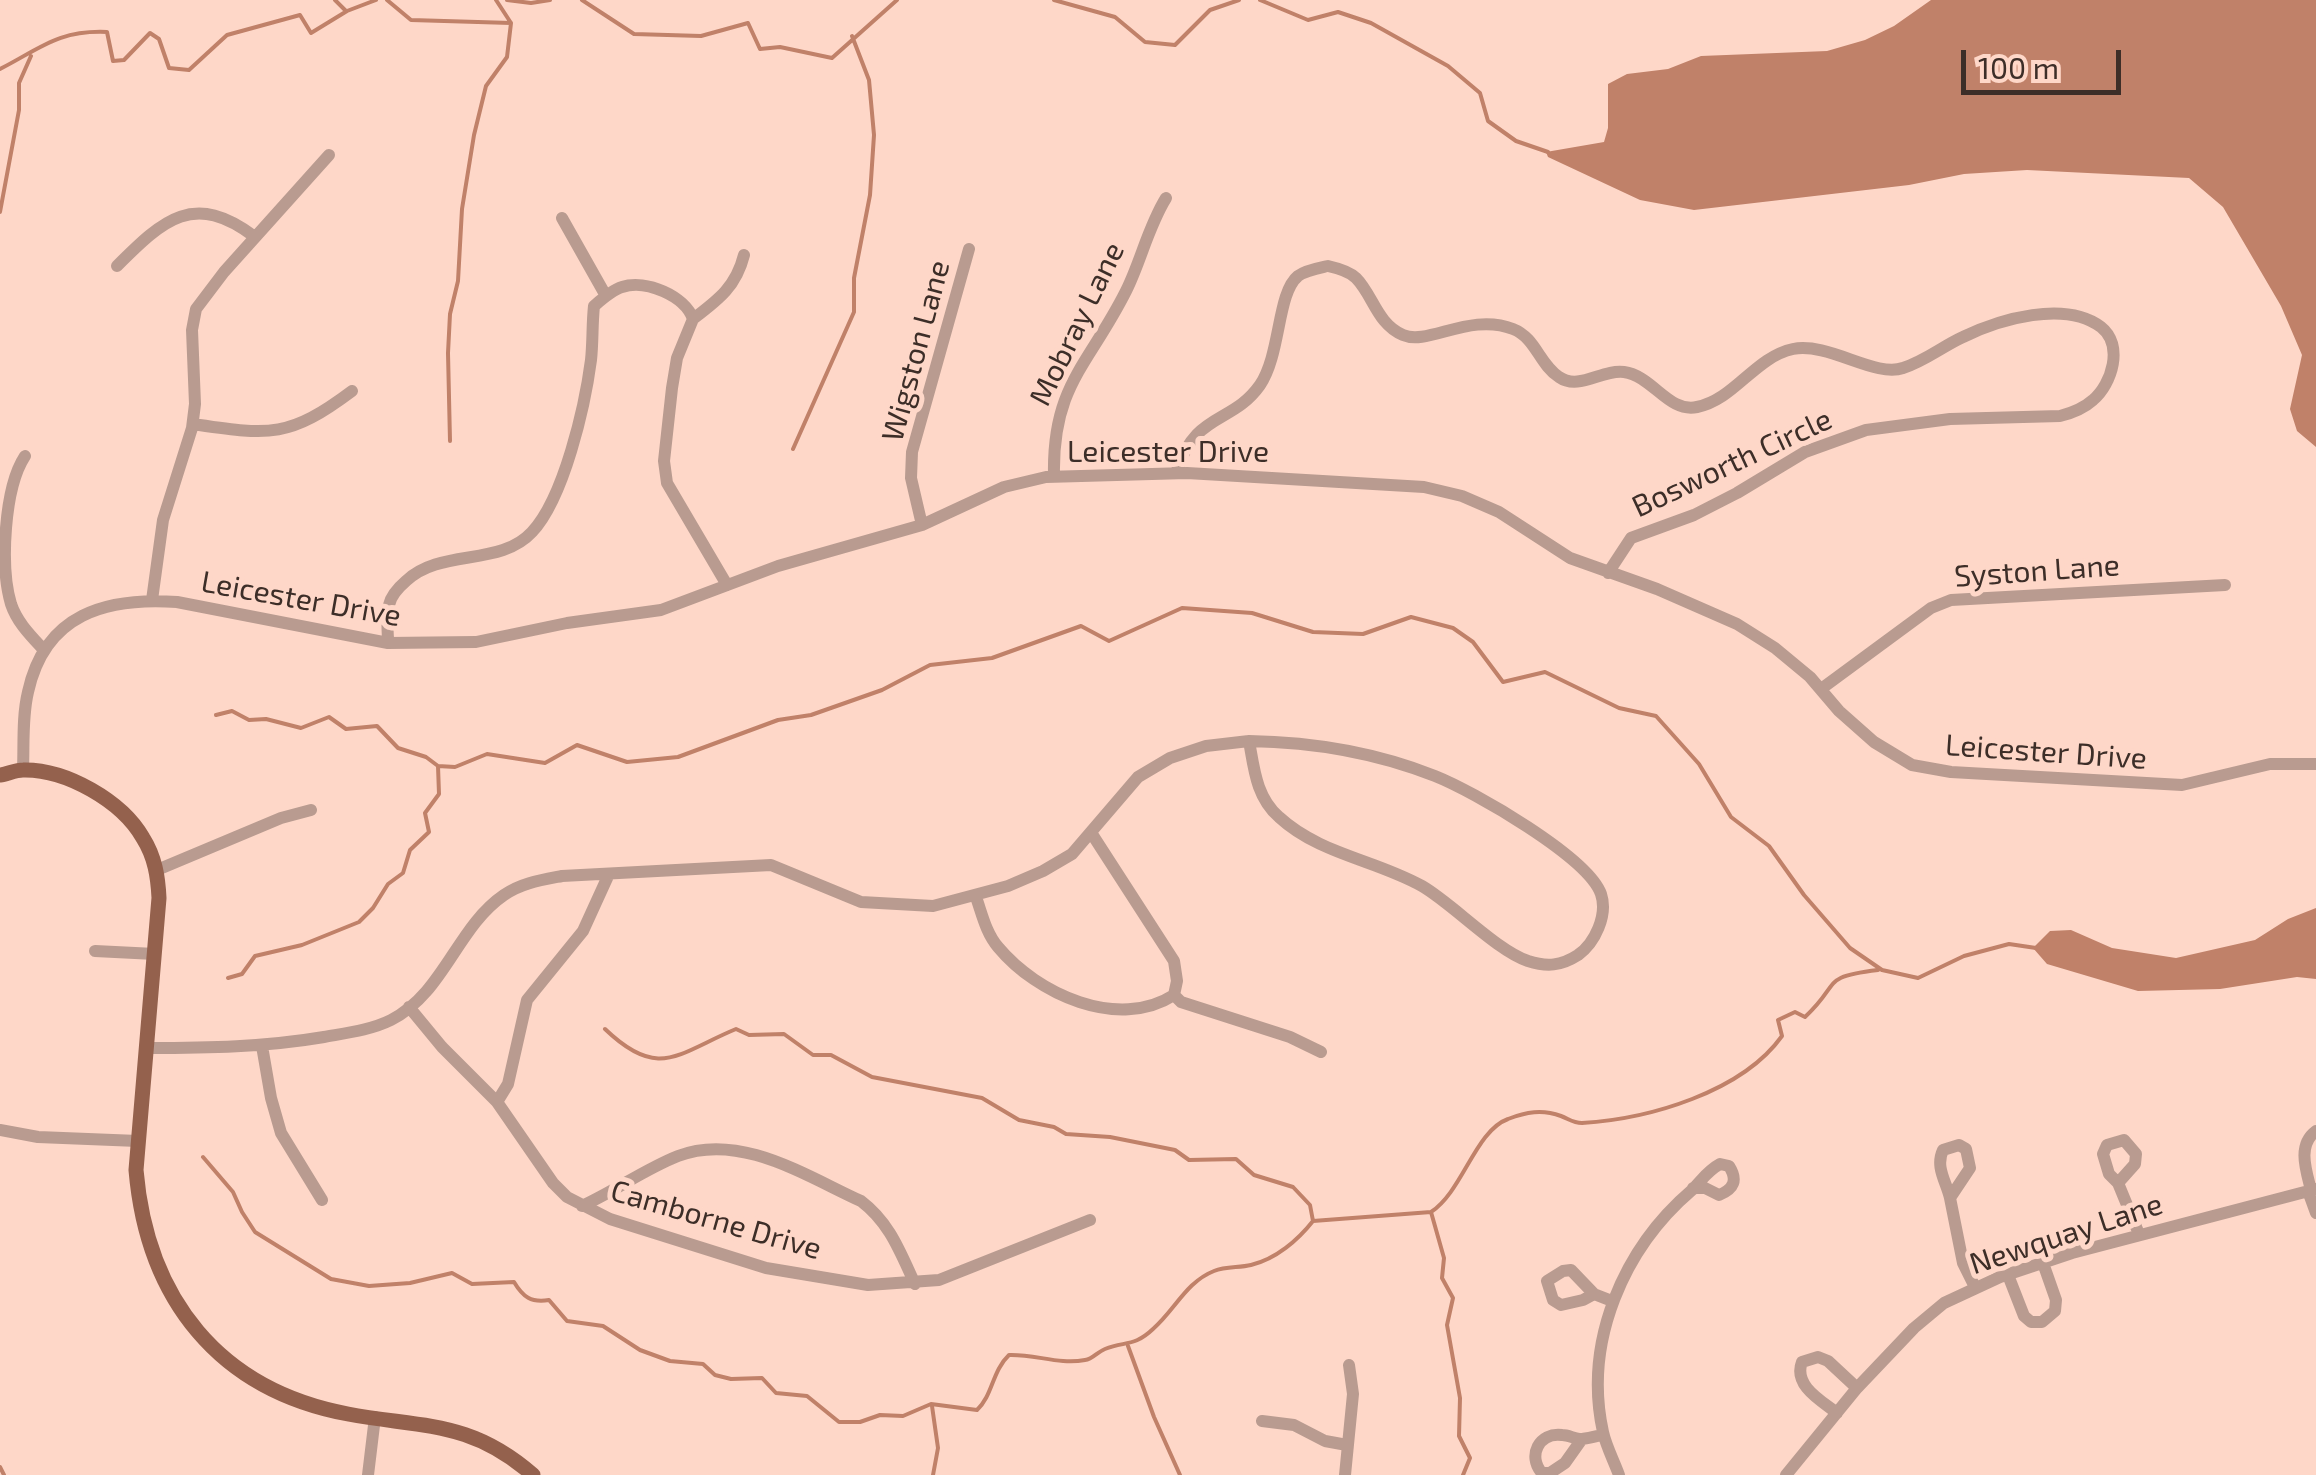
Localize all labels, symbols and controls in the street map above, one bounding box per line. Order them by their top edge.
scale bar [1966,30,2126,92]
text: 100 m [1978,49,2059,85]
street label: Mobray Lane [1022,237,1132,411]
street label: Wigston Lane [875,257,957,445]
street label: Bosworth Circle [1627,401,1837,525]
street label: Leicester Drive [1067,434,1269,470]
street label: Syston Lane [1953,547,2121,595]
street label: Leicester Drive [198,564,404,634]
street label: Leicester Drive [1944,727,2148,777]
street label: Camborne Drive [607,1173,825,1267]
street label: Newquay Lane [1965,1186,2167,1282]

